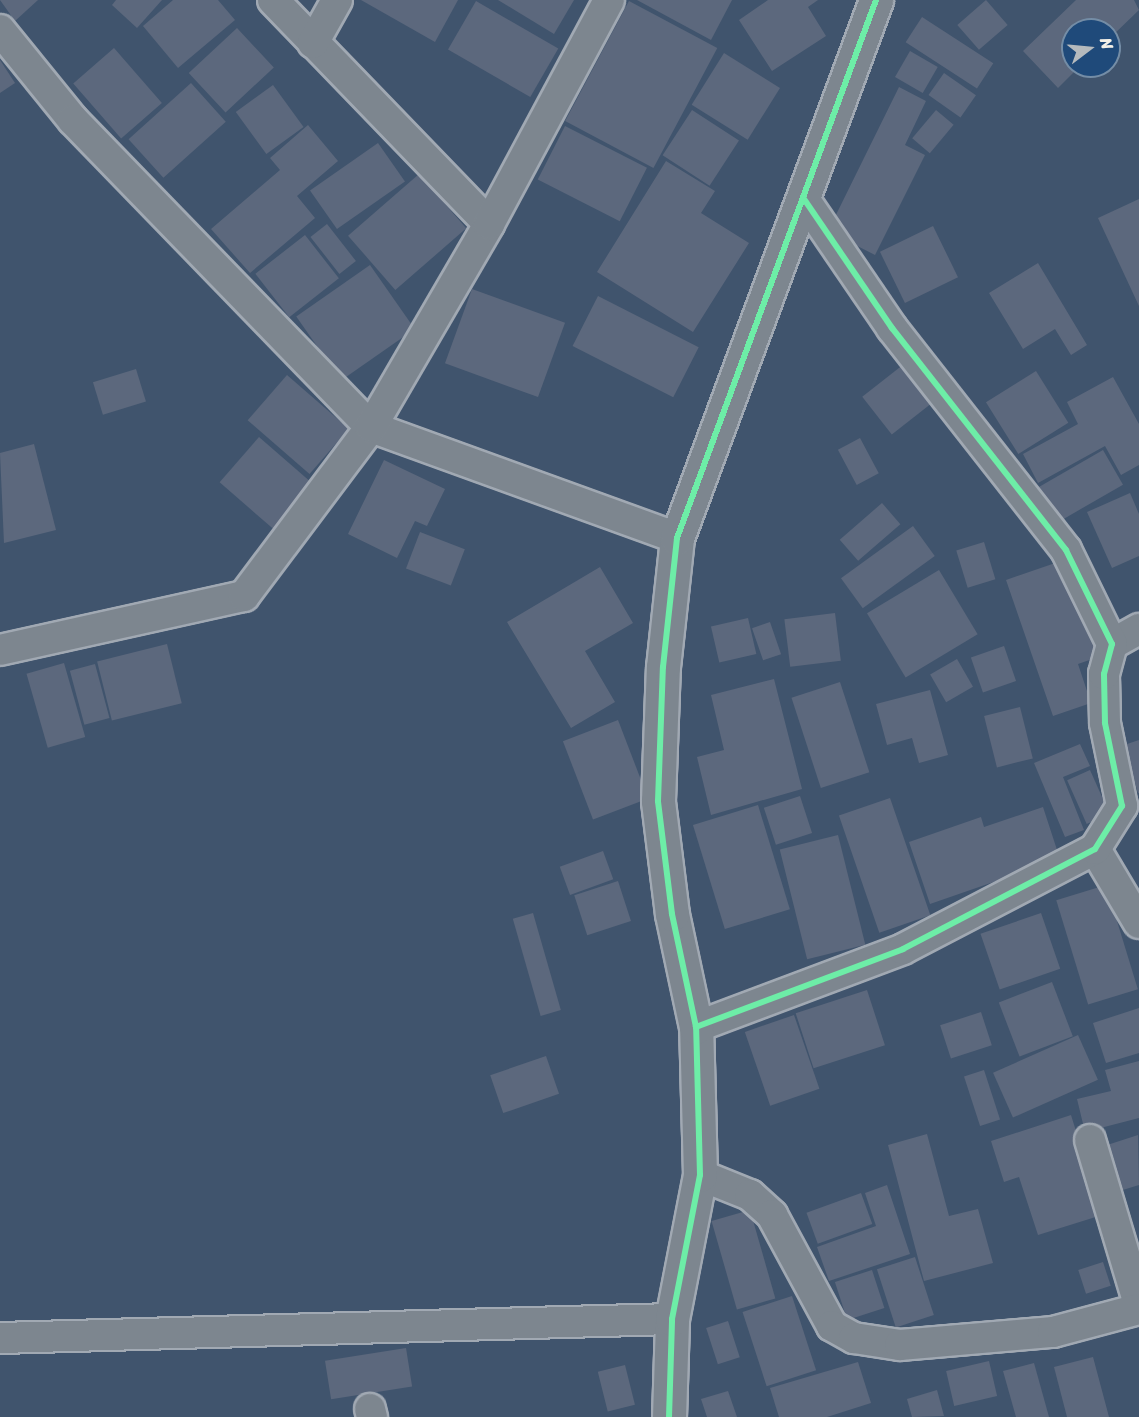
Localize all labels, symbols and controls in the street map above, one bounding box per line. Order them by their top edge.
north arrow [1061,18,1121,78]
text: N [1091,34,1122,53]

